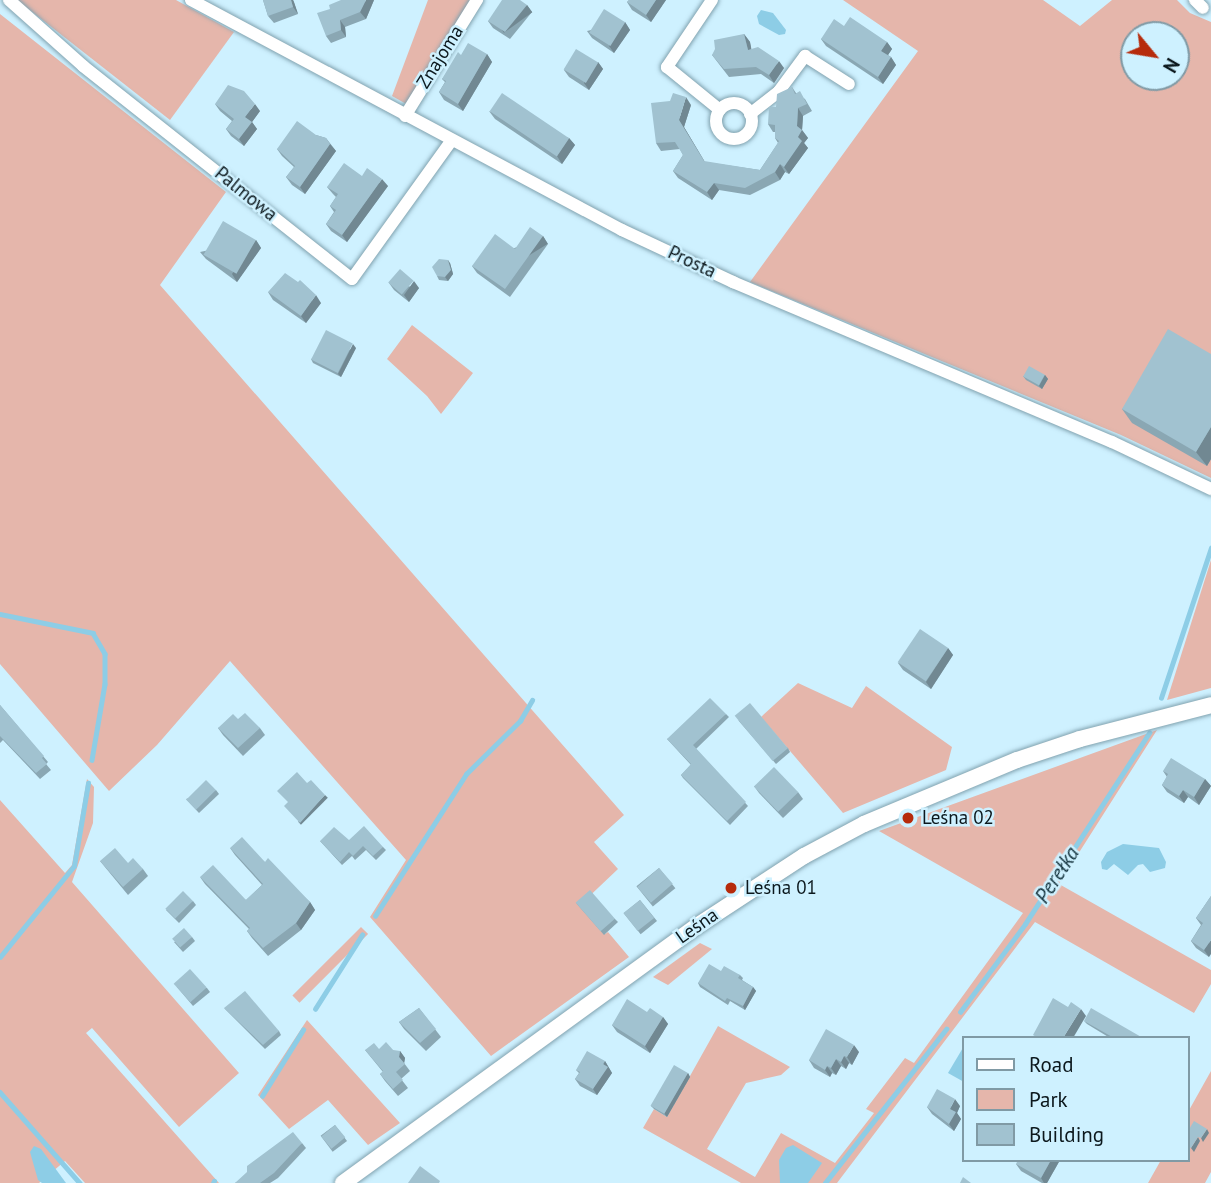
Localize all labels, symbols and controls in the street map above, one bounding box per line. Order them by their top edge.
street label: Znajoma [412,21,468,93]
north arrow [1120,21,1190,91]
text: N [1158,54,1185,77]
street label: Palmowa [210,162,282,226]
street label: Prosta [664,241,720,283]
place label: Leśna 02 [922,807,994,829]
marker: Leśna 02 [900,810,916,826]
water label: Perełka [1029,842,1085,908]
place label: Leśna 01 [745,877,817,899]
marker: Leśna 01 [723,880,739,896]
street label: Leśna [672,903,722,949]
legend [962,1036,1190,1162]
text: Road [1029,1051,1073,1078]
text: Park [1029,1086,1068,1113]
text: Building [1029,1121,1104,1148]

